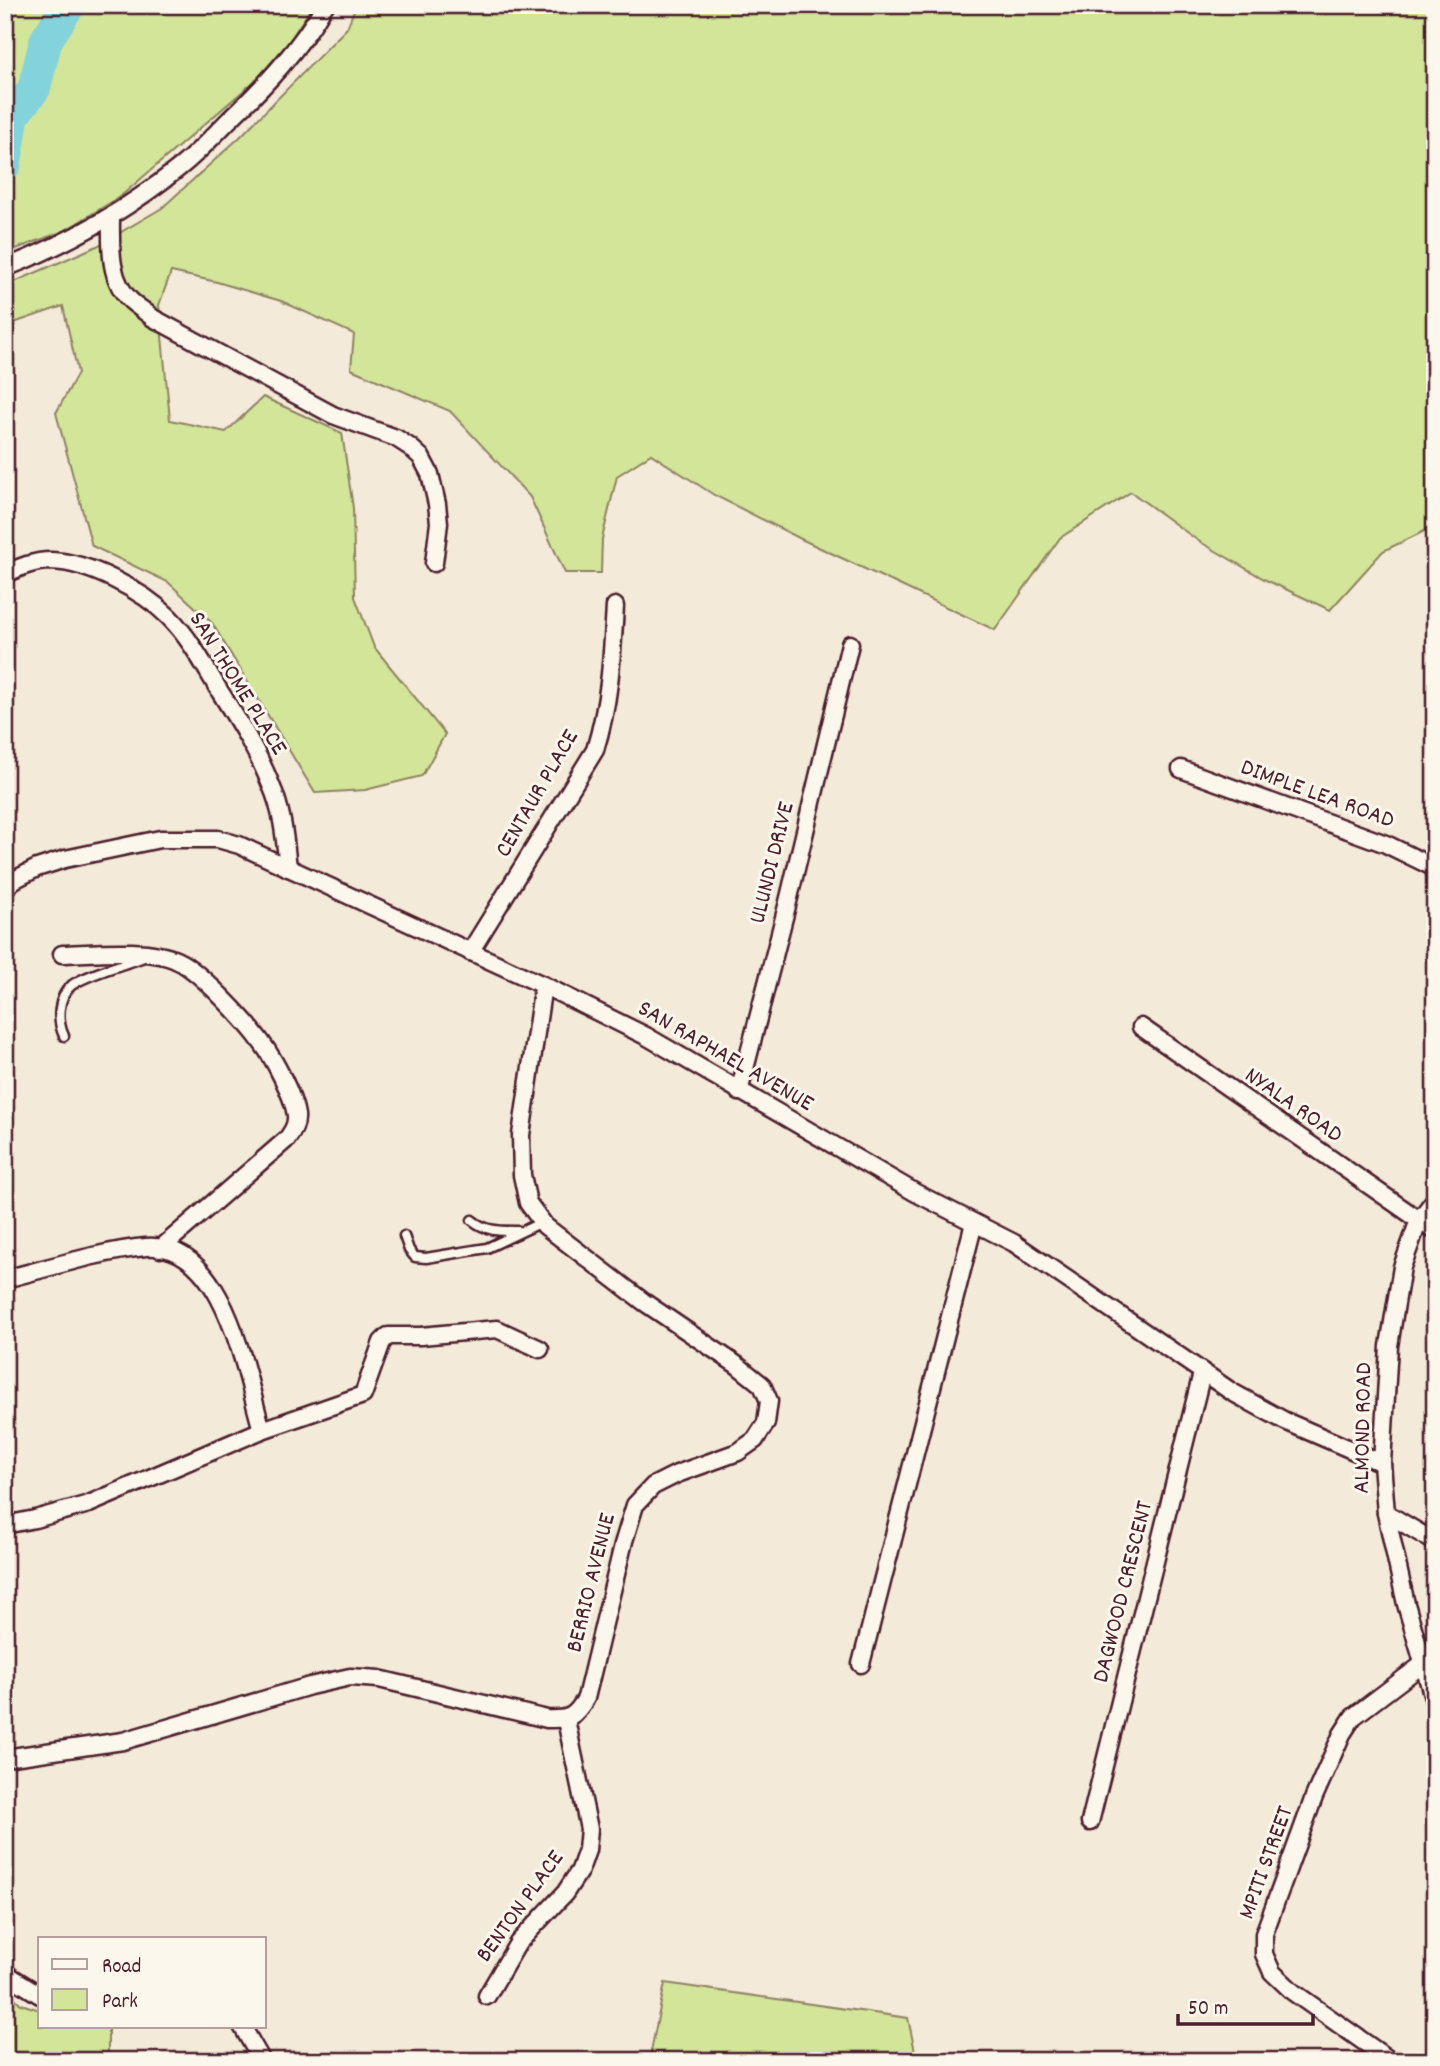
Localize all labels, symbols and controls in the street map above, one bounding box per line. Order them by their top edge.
street label: SAN THOME PLACE [179,606,295,763]
street label: CENTAUR PLACE [488,724,588,864]
street label: DIMPLE LEA ROAD [1235,751,1399,839]
street label: ULUNDI DRIVE [741,799,805,927]
street label: SAN RAPHAEL AVENUE [631,993,819,1121]
street label: NYALA ROAD [1237,1060,1349,1152]
street label: ALMOND ROAD [1346,1362,1382,1494]
street label: DAGWOOD CRESCENT [1085,1497,1163,1686]
street label: BERRIO AVENUE [558,1510,626,1656]
street label: MPITI STREET [1231,1801,1303,1924]
street label: BENTON PLACE [469,1844,573,1970]
legend [38,1937,266,2028]
text: Road [102,1953,141,1983]
scale bar [1178,1982,1312,2026]
text: Park [102,1988,138,2018]
text: 50 m [1188,1995,1228,2025]

